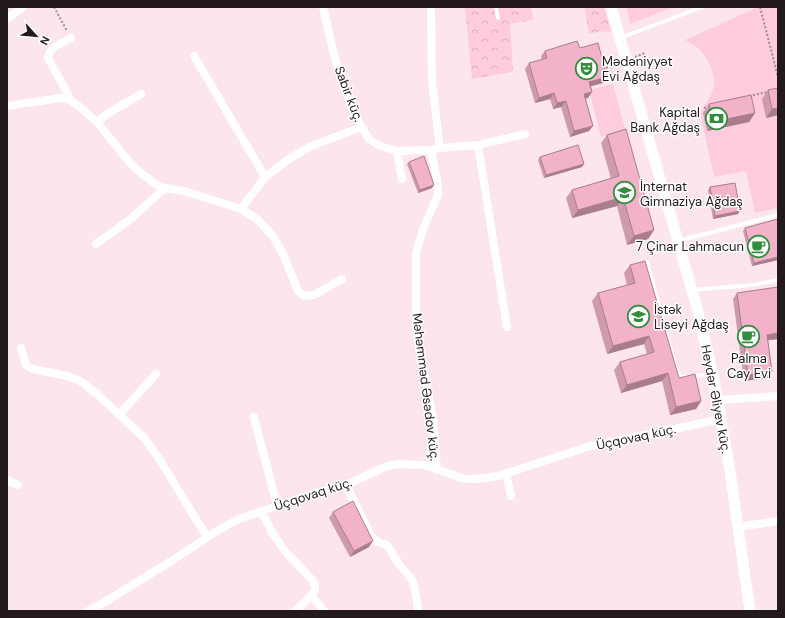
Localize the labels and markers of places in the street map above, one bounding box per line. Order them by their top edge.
place label: Mədəniyyət Evi Ağdaş [602,53,673,85]
theatre icon: Mədəniyyət Evi Ağdaş [573,55,599,81]
place label: Kapital Bank Ağdaş [630,104,700,136]
bank icon: Kapital Bank Ağdaş [703,106,729,132]
place label: İnternat Gimnaziya Ağdaş [640,178,743,210]
school or university icon: İnternat Gimnaziya Ağdaş [612,180,638,206]
cafe icon: 7 Çinar Lahmacun [746,233,772,259]
place label: 7 Çinar Lahmacun [636,238,744,255]
place label: İstək Liseyi Ağdaş [654,301,729,333]
school or university icon: İstək Liseyi Ağdaş [625,303,651,329]
cafe icon: Palma Cay Evi [736,323,762,349]
place label: Palma Cay Evi [727,350,771,382]

